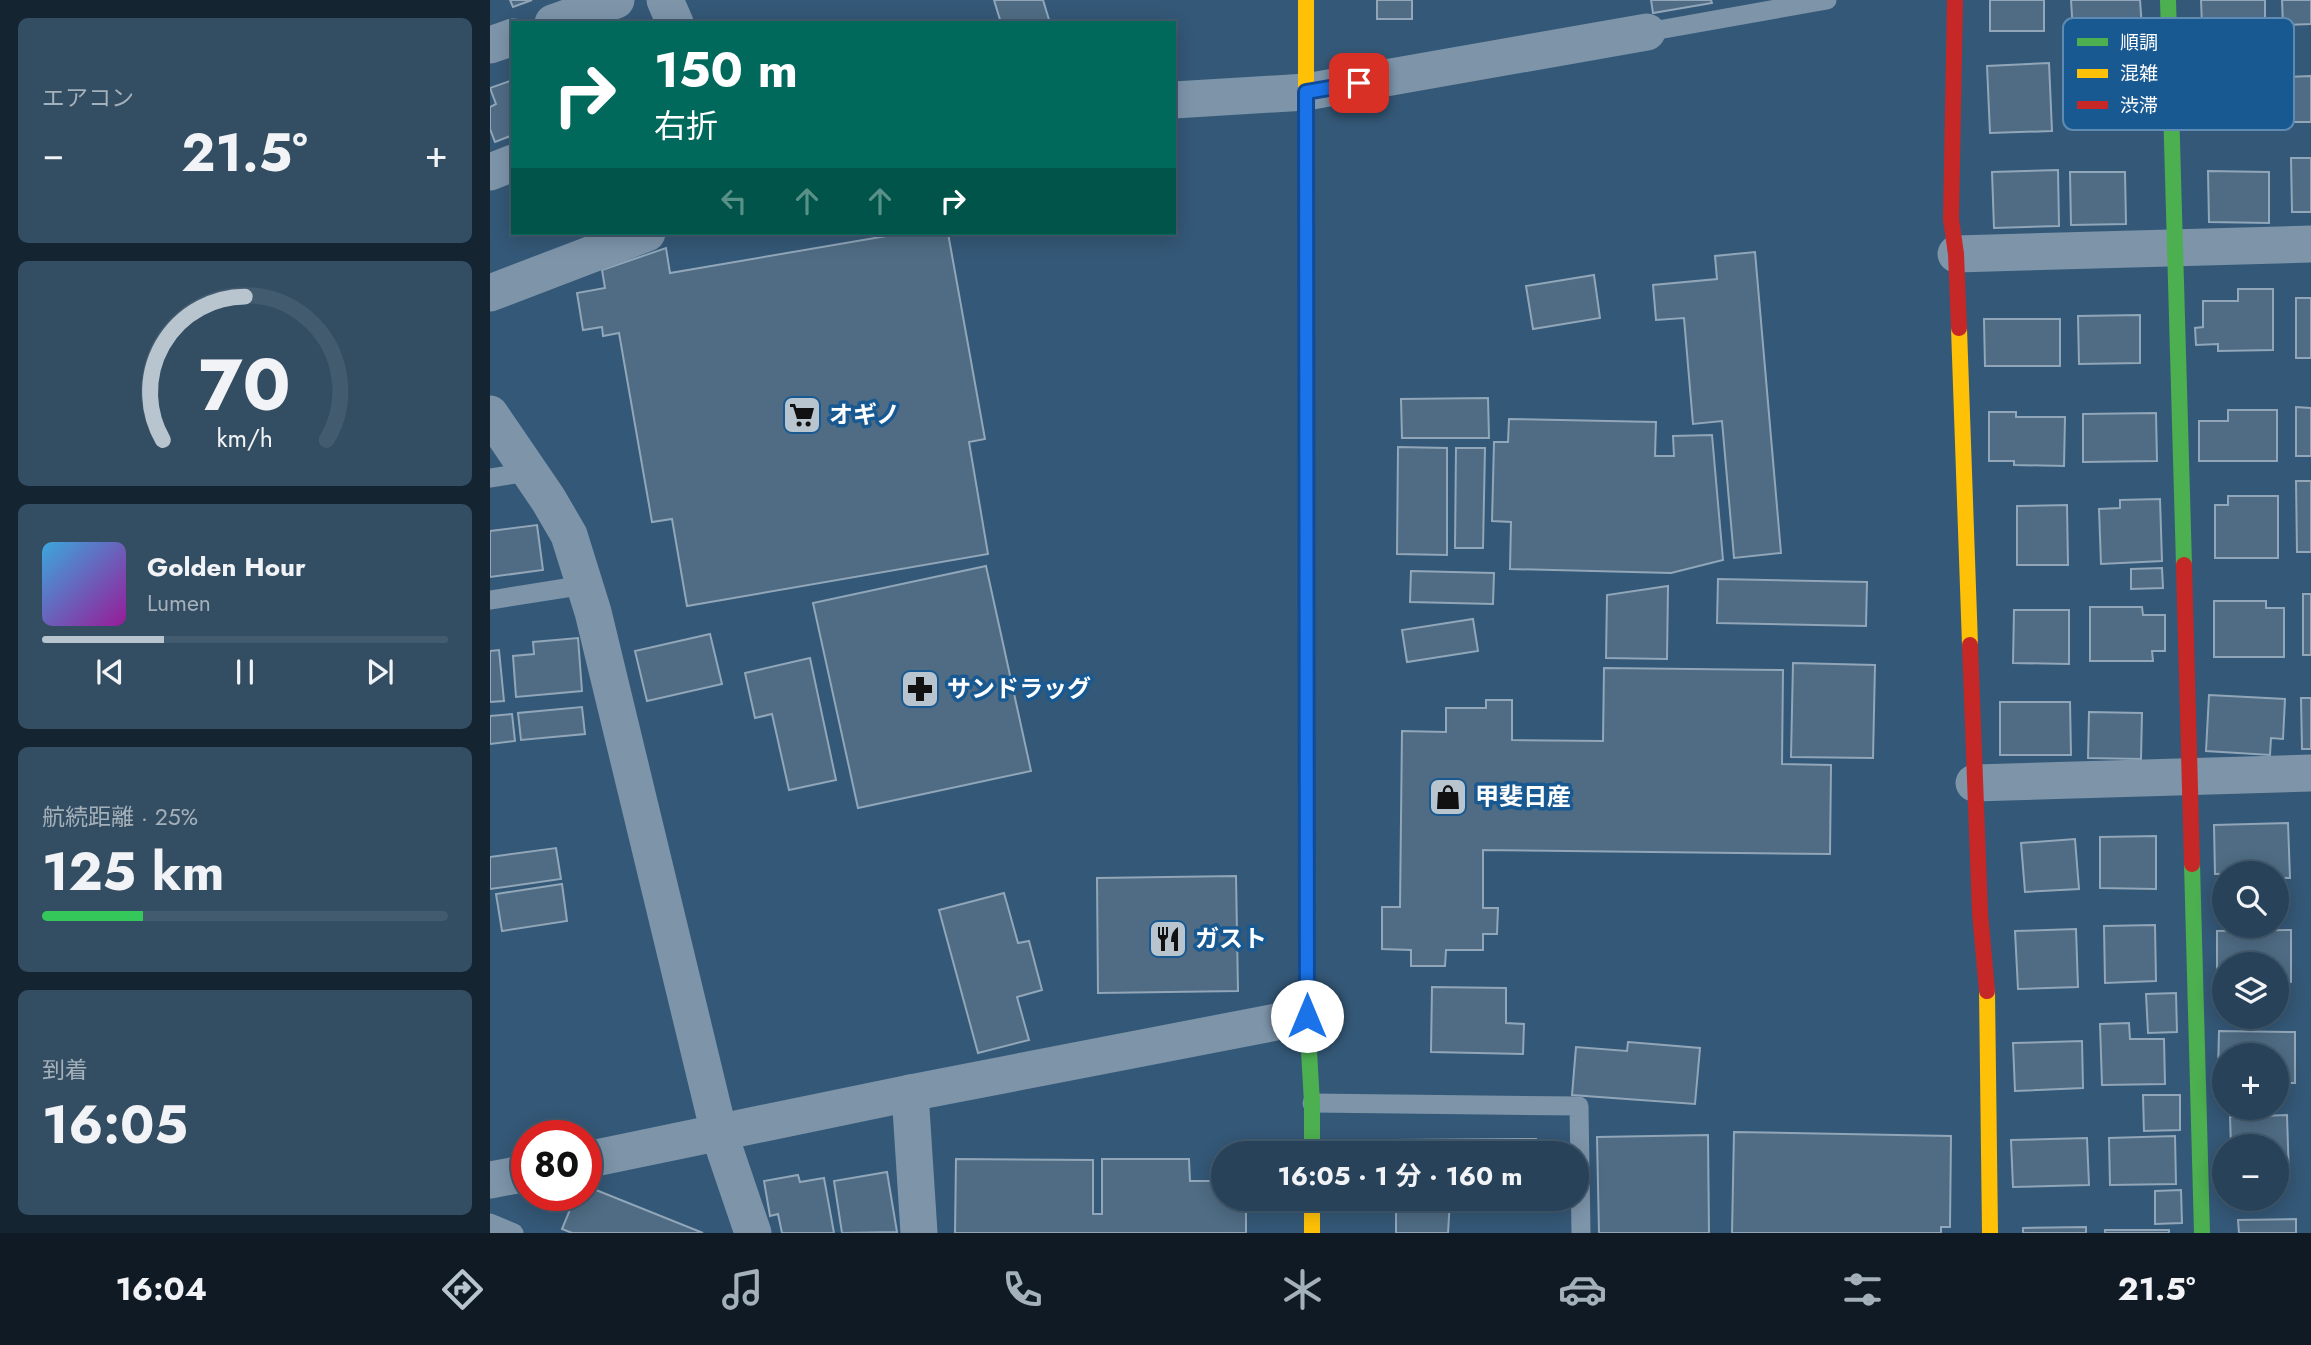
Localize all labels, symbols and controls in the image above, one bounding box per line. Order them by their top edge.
legend [2063,18,2294,130]
text: 順調 [2120,29,2158,56]
text: 150 m [654,35,798,105]
icon: right [539,49,630,140]
pin [1329,53,1389,113]
text: 混雑 [2120,60,2158,87]
icon: arrive [1340,64,1378,102]
text: エアコン [42,81,134,115]
text: 渋滞 [2120,92,2158,119]
text: 右折 [654,103,718,149]
text: 21.5° [181,115,308,191]
text: − [42,126,64,181]
text: + [425,126,448,181]
icon: left [715,182,753,220]
icon: ahead [788,182,826,220]
icon: ahead [861,182,899,220]
icon: right [934,182,972,220]
text: 70 [199,332,291,437]
supermarket icon: オギノ [781,394,823,436]
place label: オギノ [829,397,900,432]
text: km/h [217,419,273,455]
text: Golden Hour [147,548,306,586]
text: Lumen [147,586,211,620]
icon: previous [91,653,129,691]
icon: pause [226,653,264,691]
icon: next [361,653,399,691]
pharmacy icon: サンドラッグ [899,668,941,710]
place label: サンドラッグ [947,671,1091,706]
shop icon: 甲斐日産 [1427,776,1469,818]
place label: 甲斐日産 [1475,779,1571,814]
text: 航続距離 · 25% [42,800,198,834]
text: 125 km [42,834,224,910]
map controls [2212,861,2289,1211]
button: search [2212,861,2289,938]
restaurant icon: ガスト [1147,918,1189,960]
place label: ガスト [1195,921,1267,956]
button: layers [2212,952,2289,1029]
position arrow [1270,979,1344,1053]
button: + [2212,1043,2289,1120]
text: 到着 [42,1053,88,1087]
text: 16:05 [42,1087,188,1163]
speed limit sign: 80 [511,1120,602,1211]
button: − [2212,1134,2289,1211]
text: 16:05 · 1 分 · 160 m [1278,1157,1522,1195]
icon: directions [438,1265,487,1314]
icon: music [718,1265,767,1314]
icon: phone [998,1265,1047,1314]
icon: climate [1278,1265,1327,1314]
icon: car [1558,1265,1607,1314]
icon: filters [1838,1265,1887,1314]
text: 16:04 [115,1266,207,1312]
text: 21.5° [2118,1266,2195,1312]

